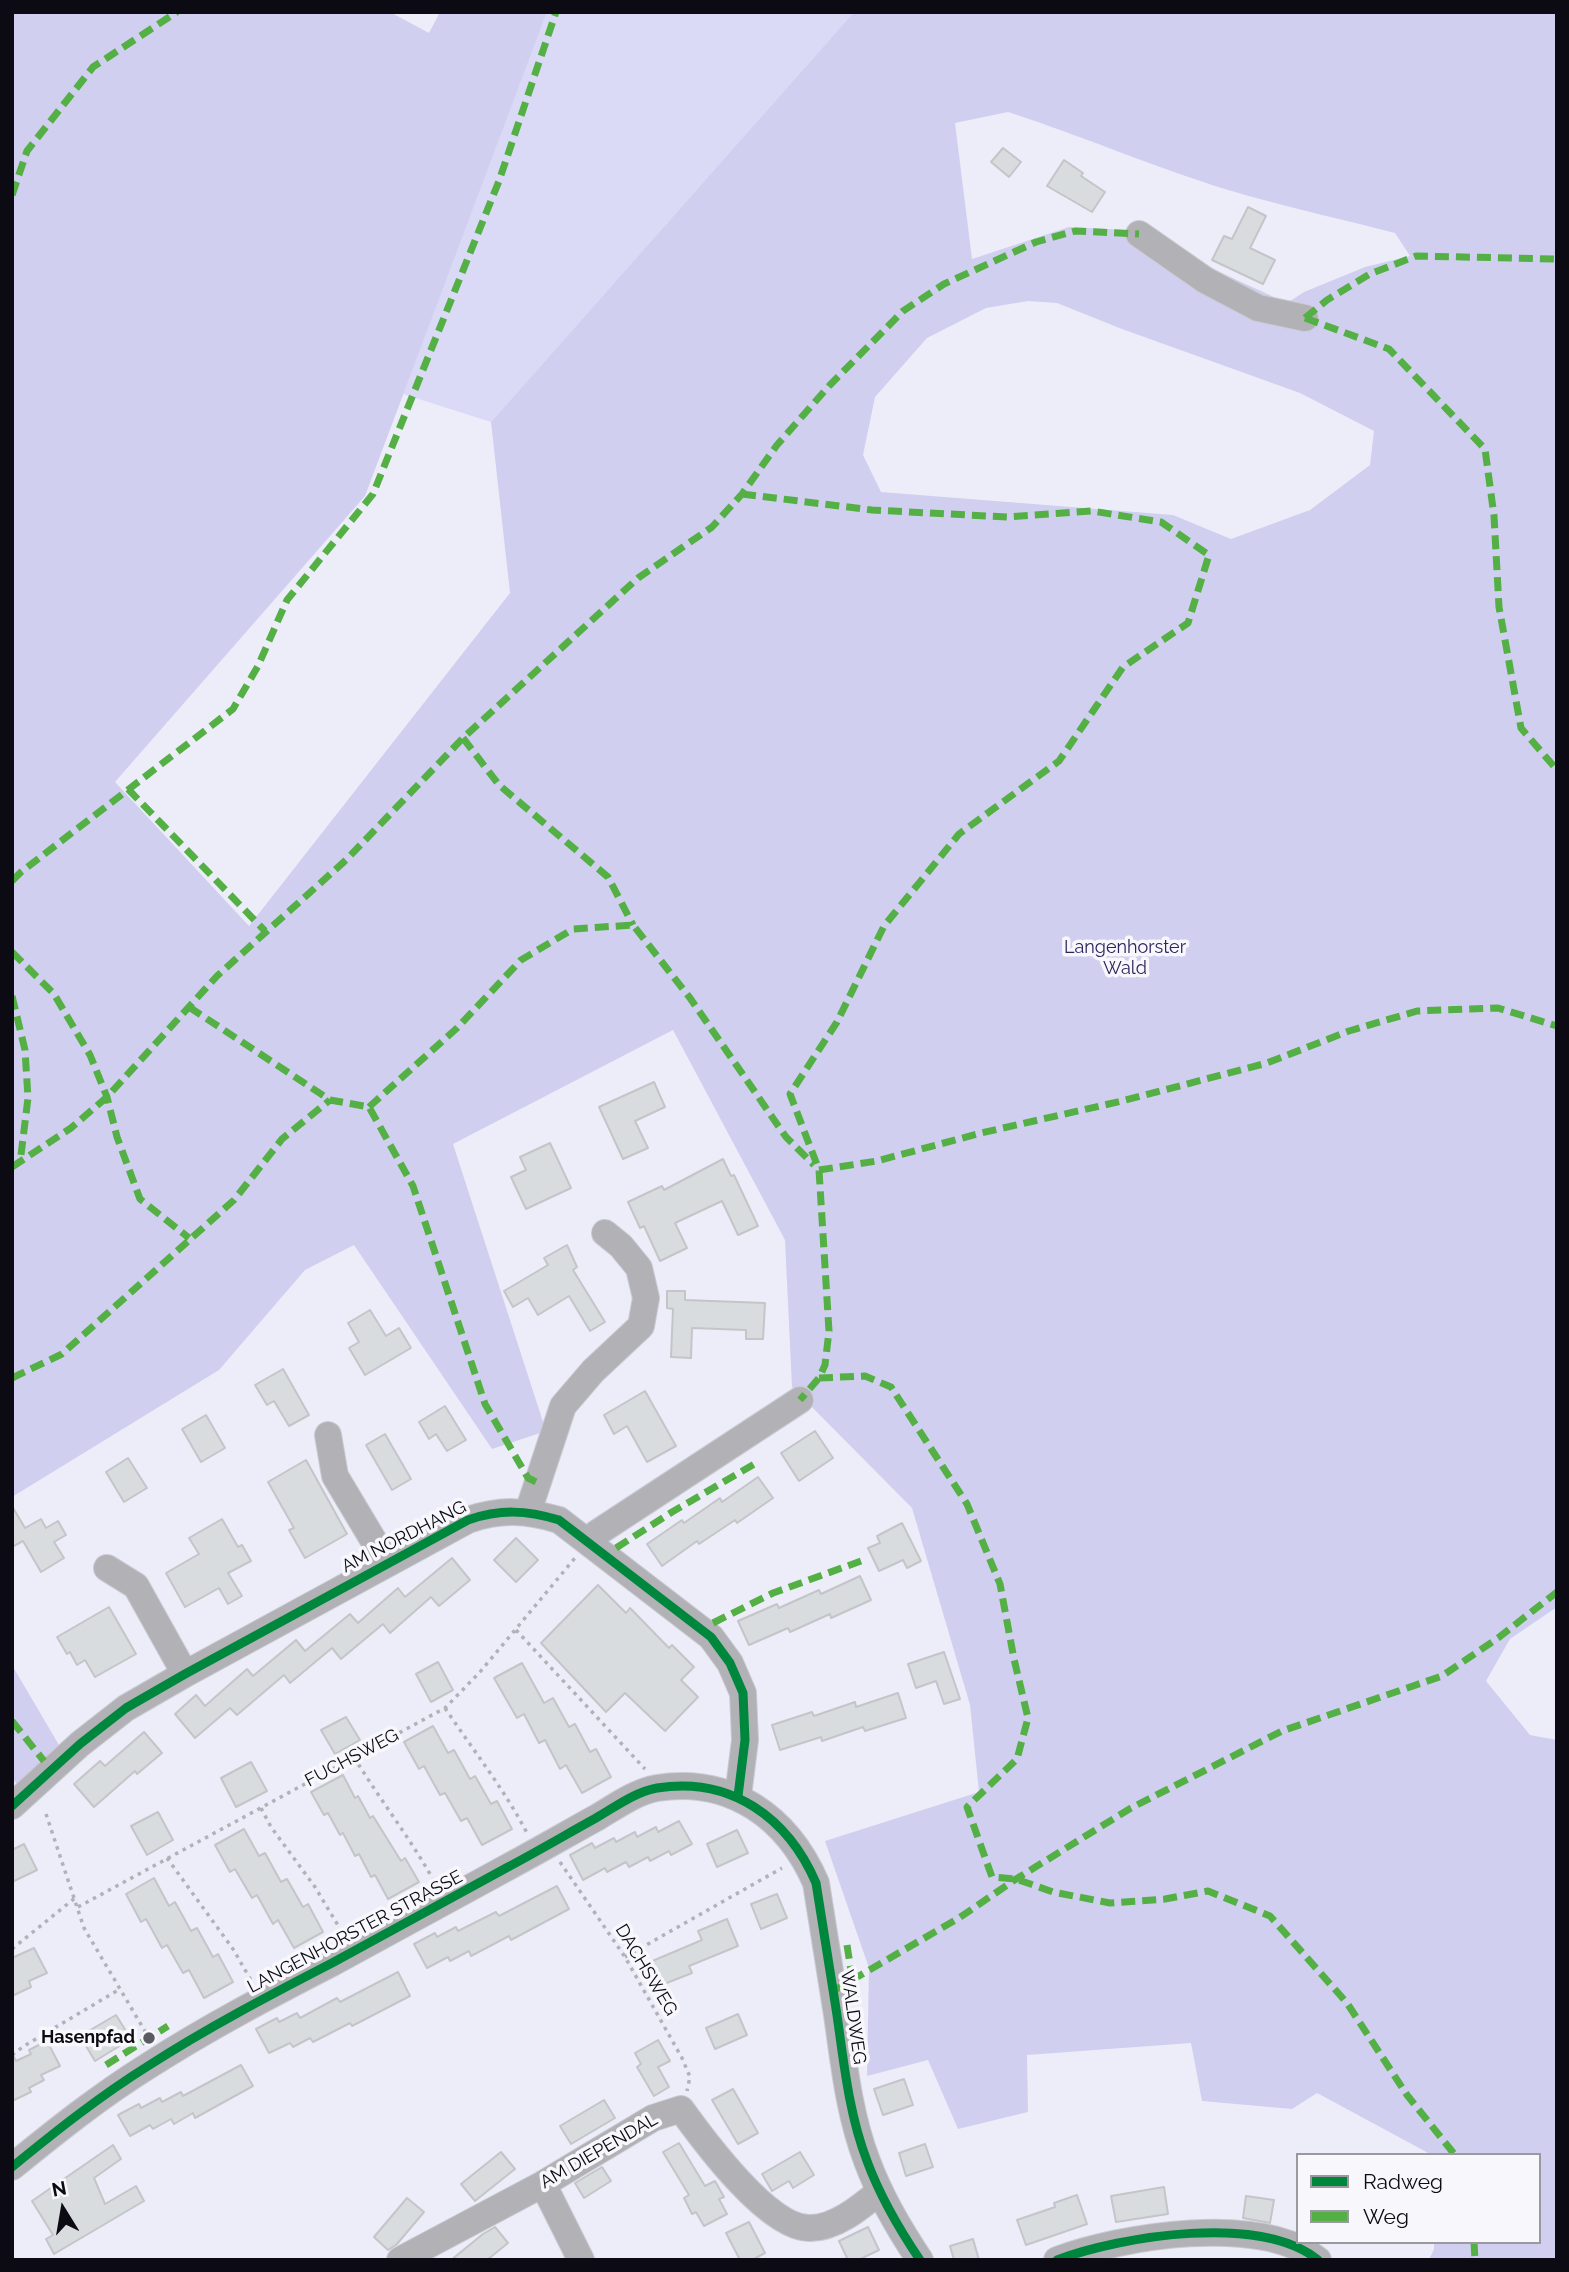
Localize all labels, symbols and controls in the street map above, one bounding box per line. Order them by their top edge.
park label: Langenhorster Wald [1064,937,1186,979]
street label: AM NORDHANG [338,1496,470,1578]
street label: FUCHSWEG [302,1724,402,1792]
street label: LANGENHORSTER STRASSE [244,1866,466,1998]
street label: DACHSWEG [610,1920,682,2020]
street label: WALDWEG [836,1968,870,2066]
place label: Hasenpfad [41,2027,135,2049]
marker: Hasenpfad [141,2030,157,2046]
street label: AM DIEPENDAL [536,2109,662,2193]
legend [1296,2153,1541,2244]
text: Radweg [1363,2169,1443,2194]
north arrow [28,2174,98,2244]
text: N [50,2176,68,2201]
text: Weg [1363,2204,1409,2229]

